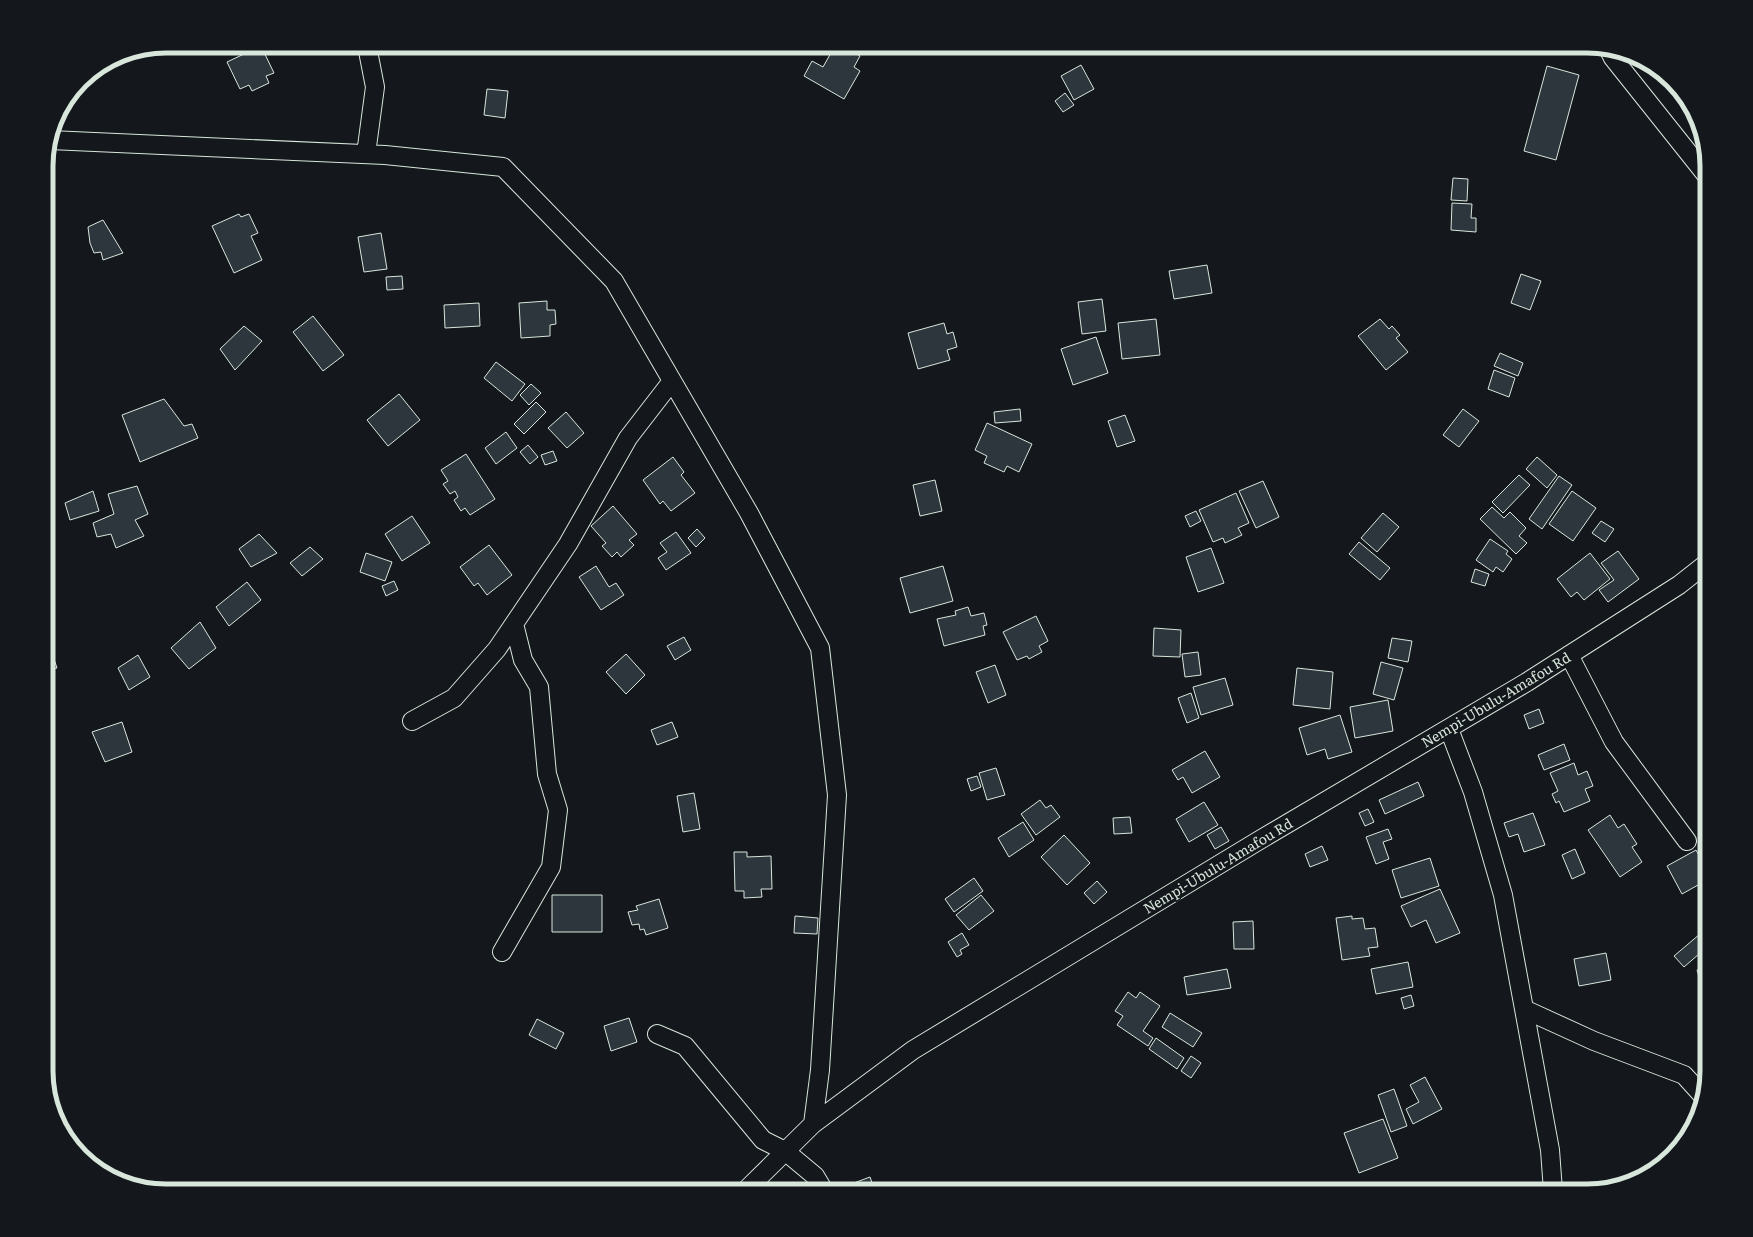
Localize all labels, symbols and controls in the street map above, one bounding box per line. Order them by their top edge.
street label: Nempi-Ubulu-Amafou Rd [1417,646,1574,752]
street label: Nempi-Ubulu-Amafou Rd [1139,812,1296,918]

